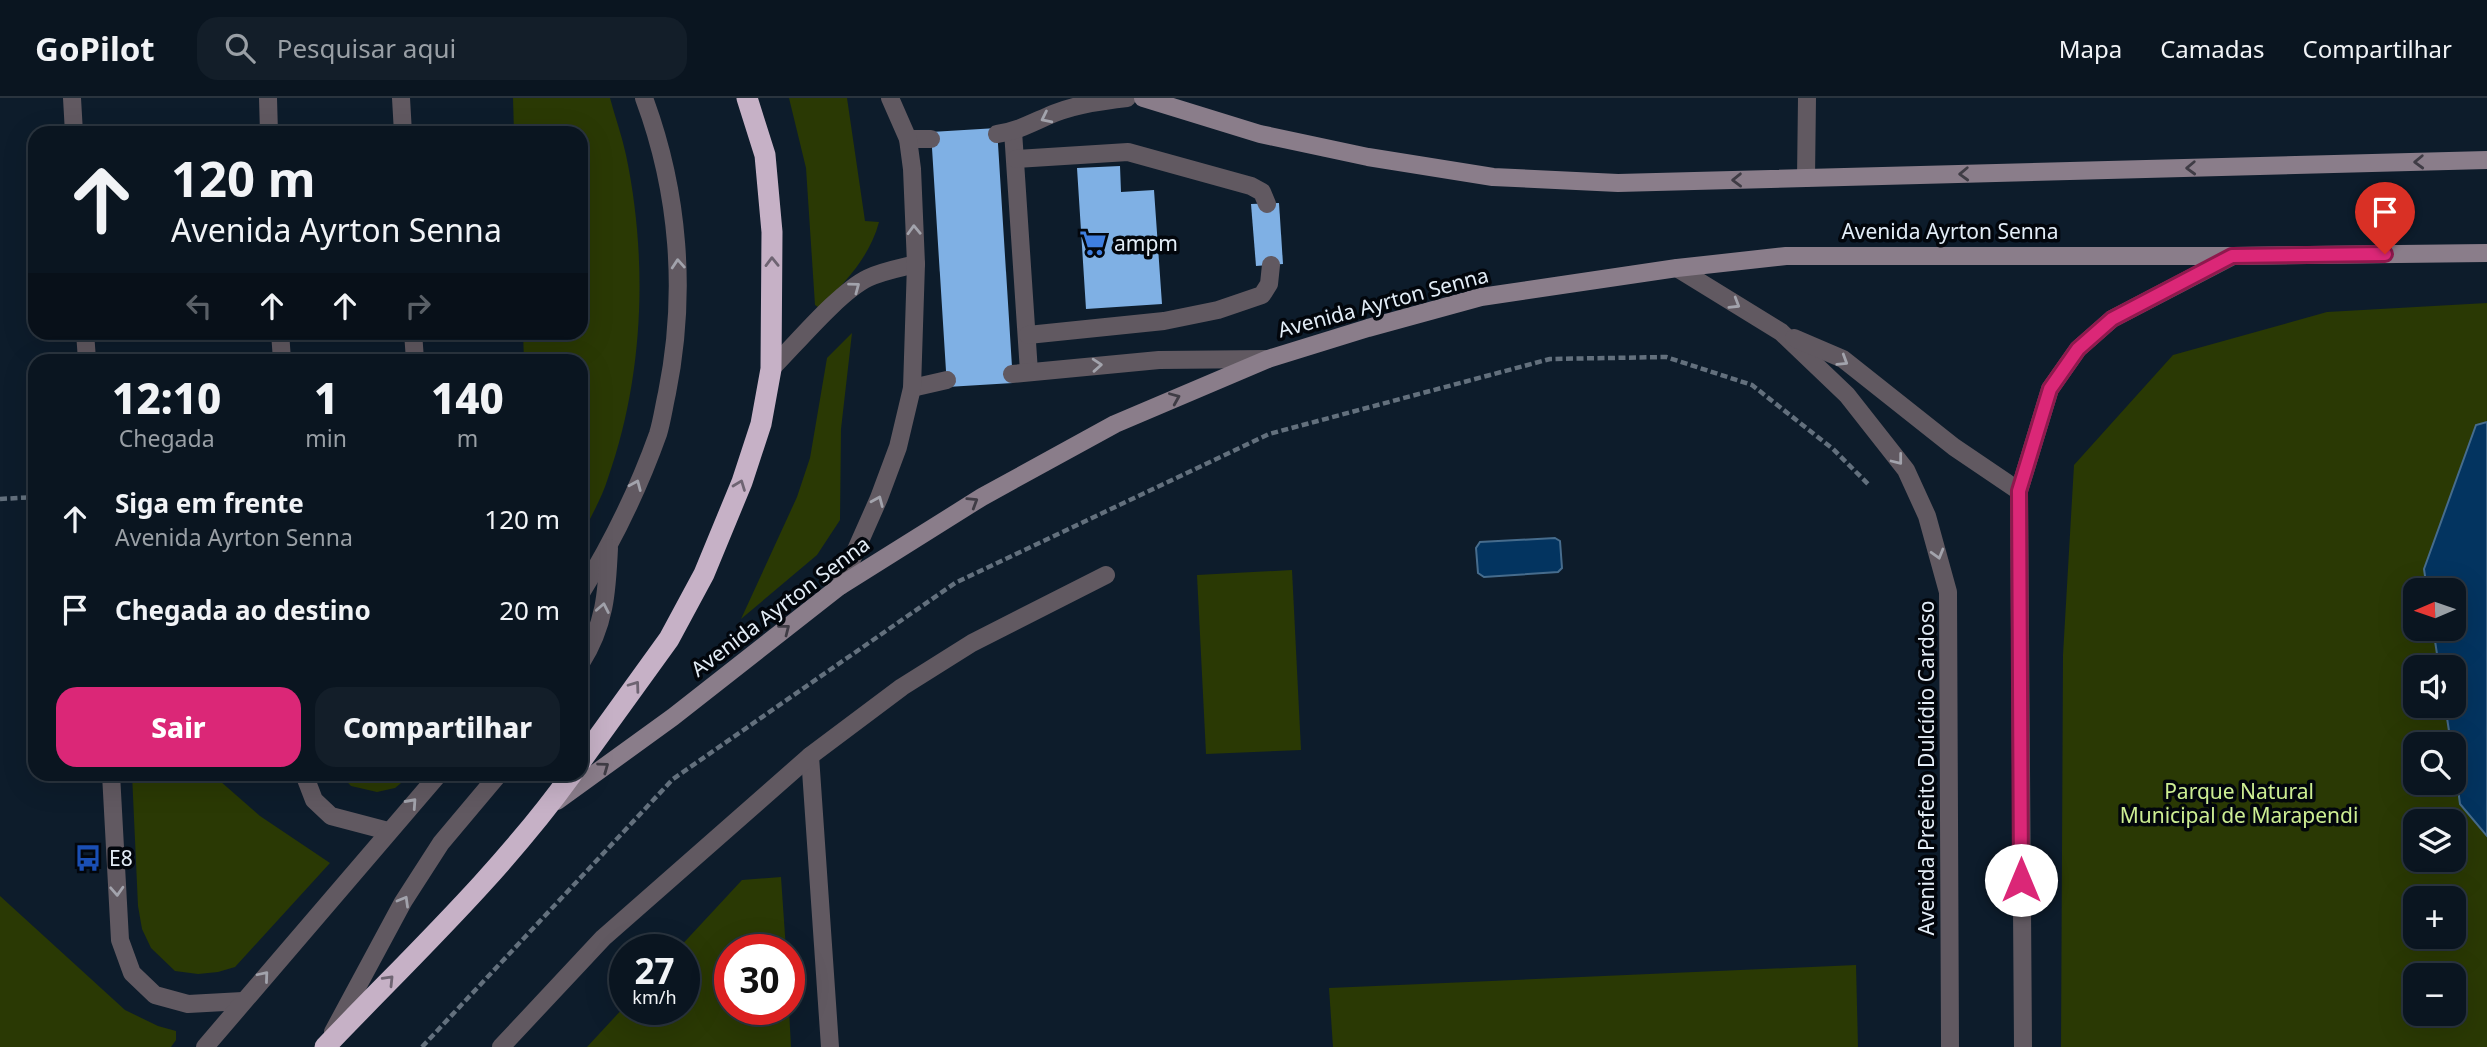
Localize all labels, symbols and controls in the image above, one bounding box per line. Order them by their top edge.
search box [197,17,687,80]
text: GoPilot [35,26,155,71]
icon: search [221,29,259,67]
text: Pesquisar aqui [277,30,456,66]
text: Mapa [2059,32,2122,65]
text: Camadas [2160,32,2264,65]
text: Compartilhar [2302,32,2452,65]
one-way arrow [1041,109,1053,123]
text: 120 m [171,145,316,211]
icon: ahead [56,154,147,245]
one-way arrow [2413,154,2424,170]
one-way arrow [2186,161,2197,176]
one-way arrow [1958,167,1969,182]
one-way arrow [1731,172,1741,188]
pin [2355,182,2415,254]
icon: arrive [2366,193,2404,231]
text: Avenida Ayrton Senna [171,208,502,251]
street label: Avenida Ayrton Senna [1841,217,2059,245]
one-way arrow [907,224,922,235]
supermarket icon: ampm [1078,228,1108,258]
place label: ampm [1114,229,1178,257]
one-way arrow [765,257,780,268]
one-way arrow [670,259,685,270]
street label: Avenida Ayrton Senna [1275,260,1491,344]
one-way arrow [847,283,860,295]
icon: left [180,287,218,325]
icon: ahead [253,287,291,325]
icon: ahead [326,287,364,325]
icon: right [399,287,437,325]
one-way arrow [1727,295,1740,308]
one-way arrow [1835,352,1848,365]
one-way arrow [1092,358,1103,373]
text: 12:10 [112,369,221,426]
text: 1 [314,369,338,426]
text: 140 [431,369,504,426]
one-way arrow [1168,392,1180,406]
text: Chegada [119,422,215,454]
text: min [305,422,347,454]
text: m [457,422,478,454]
one-way arrow [1889,452,1902,464]
one-way arrow [628,480,642,493]
one-way arrow [732,480,746,492]
text: Siga em frente [115,485,304,521]
one-way arrow [869,496,883,508]
one-way arrow [965,498,978,511]
icon: ahead [56,500,94,538]
text: 120 m [484,501,560,537]
text: Avenida Ayrton Senna [115,521,353,553]
street label: Avenida Ayrton Senna [685,529,875,683]
one-way arrow [1929,548,1944,560]
north arrow [2403,578,2466,640]
map controls [2403,578,2466,1026]
icon: arrive [56,591,94,629]
text: Chegada ao destino [115,592,371,628]
text: 20 m [499,592,560,628]
street label: Avenida Prefeito Dulcídio Cardoso [1912,601,1940,935]
one-way arrow [595,602,610,614]
one-way arrow [777,625,789,638]
button: sound [2403,655,2466,718]
one-way arrow [627,681,639,694]
button: Sair [56,687,301,767]
button: Compartilhar [315,687,560,767]
button: search [2403,732,2466,795]
one-way arrow [596,763,609,775]
park label: Parque Natural Municipal de Marapendi [2120,777,2358,829]
one-way arrow [404,799,417,812]
button: layers [2403,809,2466,872]
bus stop icon: E8 [73,843,103,873]
position arrow [1984,843,2058,917]
place label: E8 [109,844,133,872]
one-way arrow [110,885,125,896]
button: + [2403,886,2466,949]
one-way arrow [396,896,409,909]
speed limit sign: 30 [714,934,805,1025]
text: 27 [634,947,675,994]
button: − [2403,963,2466,1026]
one-way arrow [256,971,268,984]
one-way arrow [380,975,393,988]
text: km/h [632,985,677,1009]

